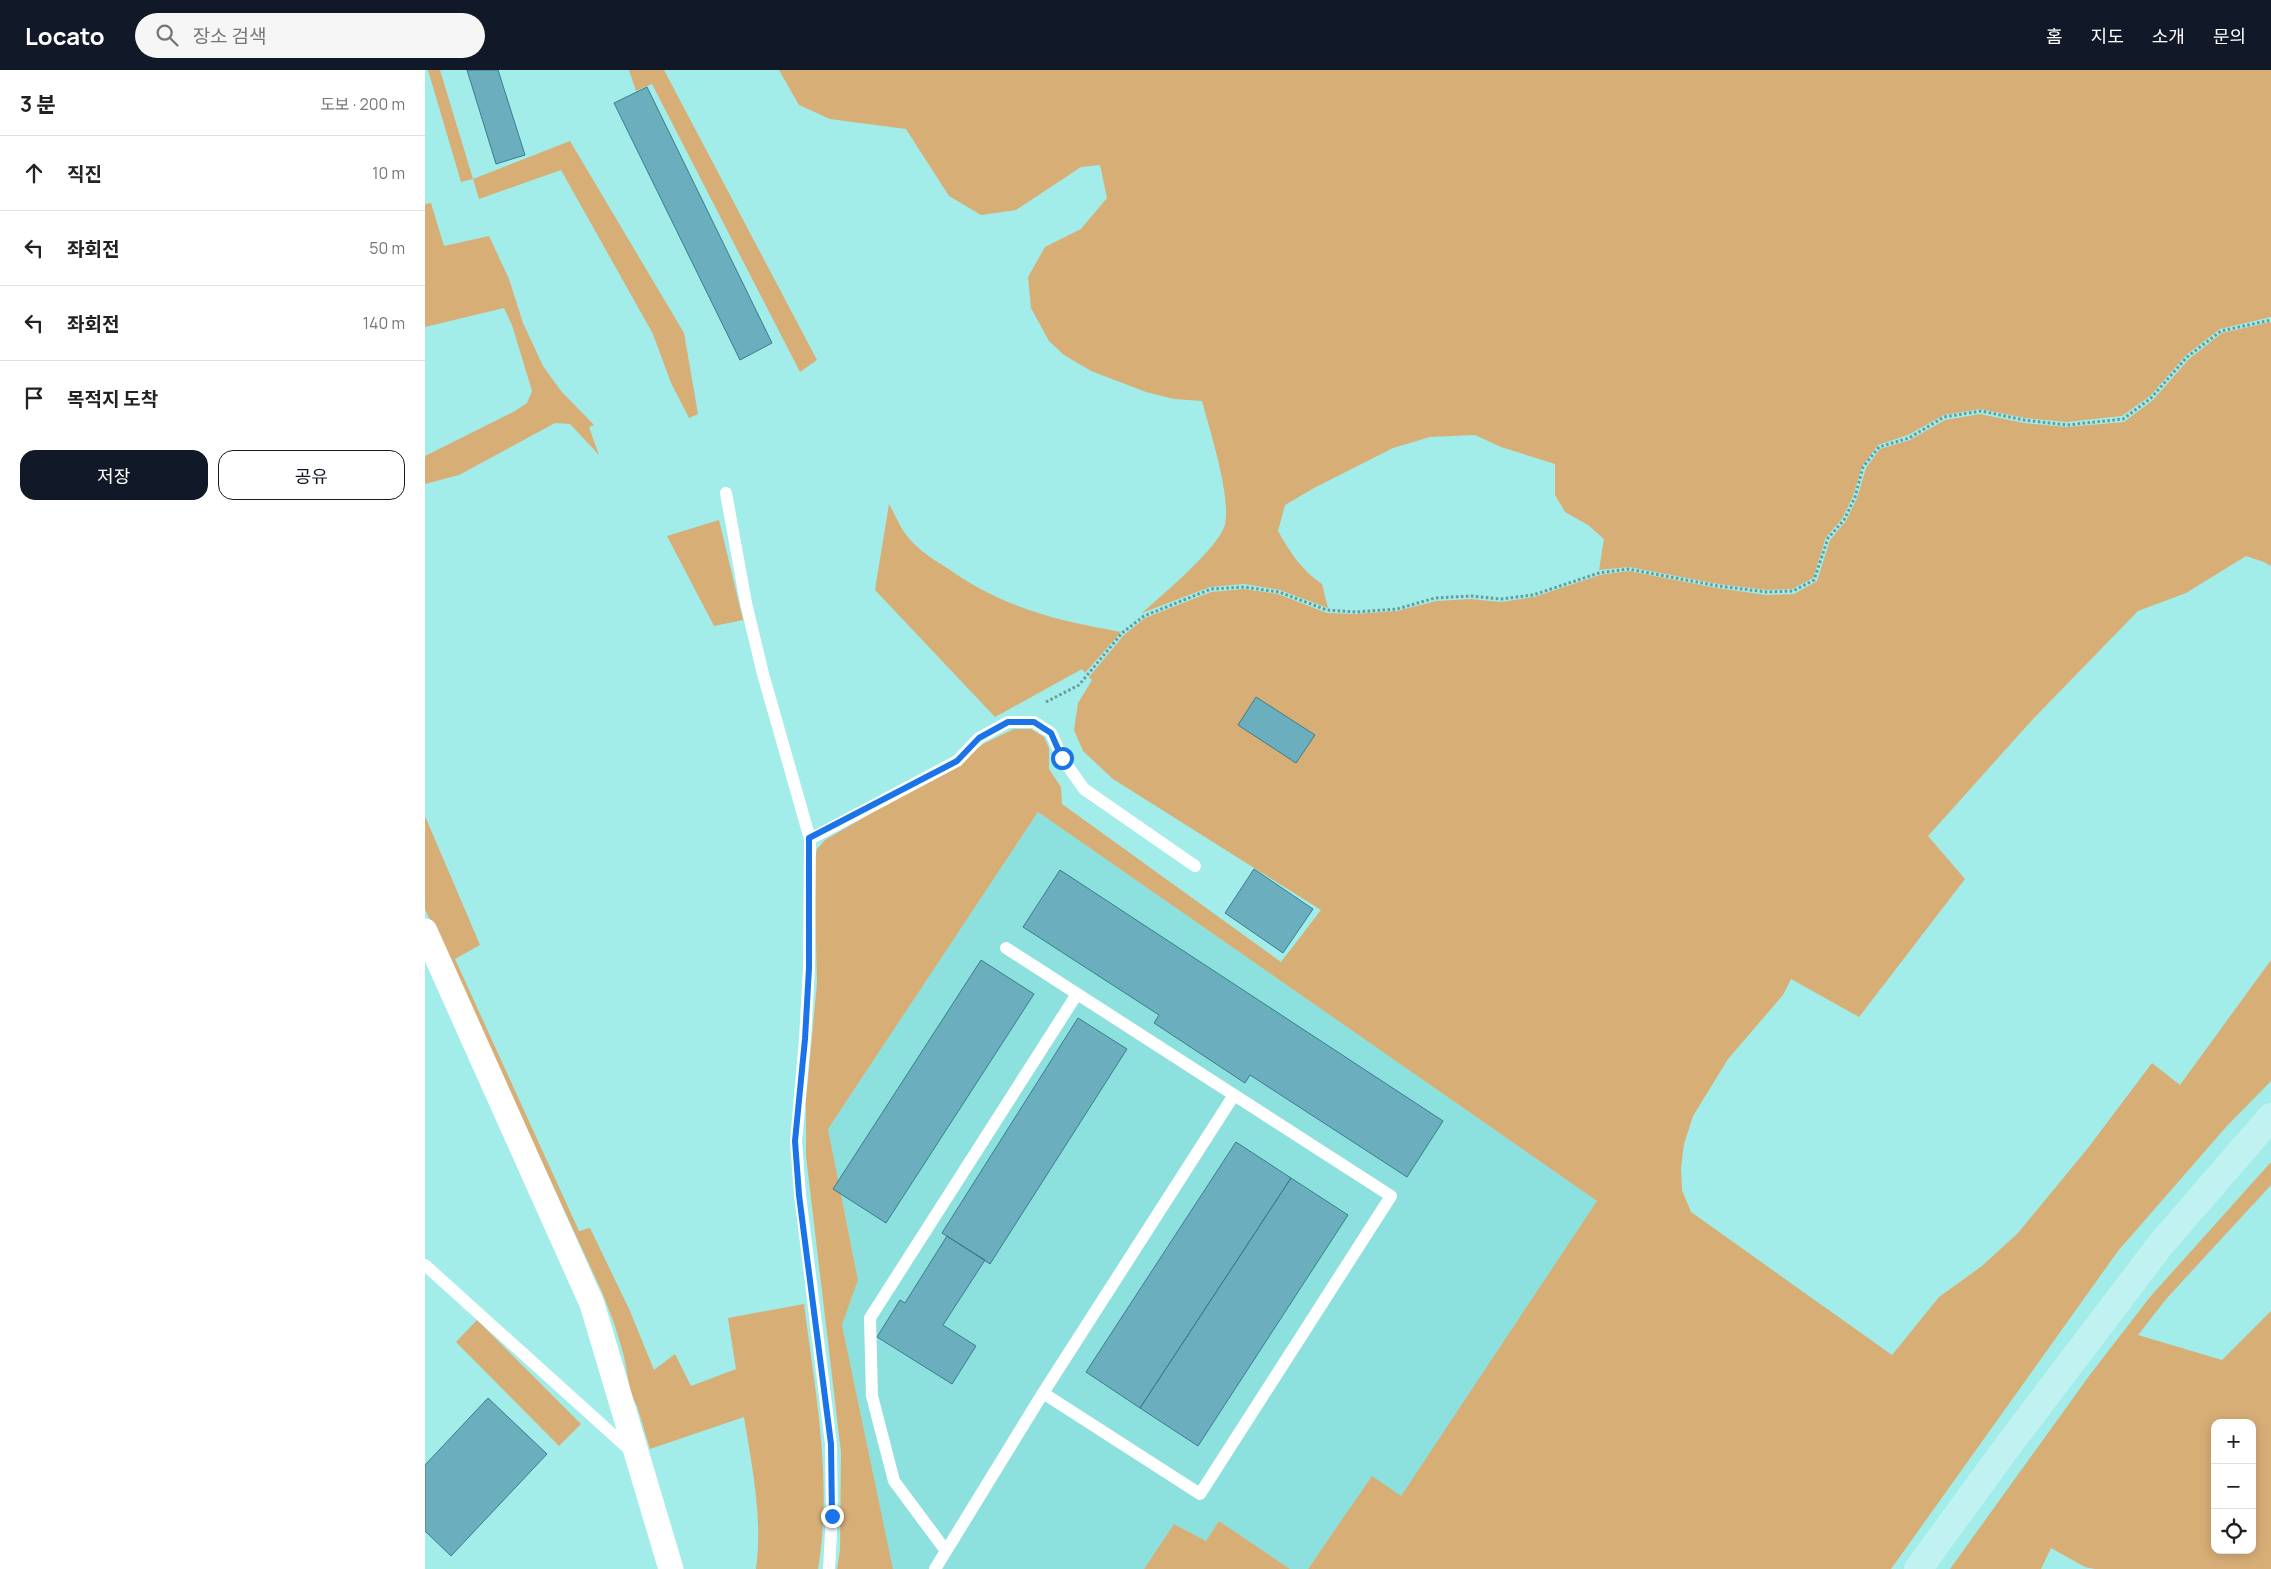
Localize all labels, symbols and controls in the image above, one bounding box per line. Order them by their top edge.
search box [135,13,485,58]
text: Locato [25,19,105,52]
icon: search [153,21,181,49]
text: 장소 검색 [193,23,266,49]
text: 홈 [2046,24,2063,48]
text: 지도 [2091,24,2124,48]
text: 소개 [2152,24,2185,48]
text: 문의 [2213,24,2246,48]
text: 3 분 [20,90,56,118]
text: 도보 · 200 m [320,93,405,115]
icon: ahead [20,159,48,187]
text: 직진 [67,161,102,187]
text: 10 m [372,162,405,184]
icon: left [20,234,48,262]
text: 좌회전 [67,236,119,262]
text: 50 m [369,237,405,259]
icon: left [20,309,48,337]
text: 좌회전 [67,311,119,337]
text: 140 m [363,312,405,334]
icon: arrive [20,384,48,412]
text: 목적지 도착 [67,386,158,412]
button: 저장 [20,450,208,500]
button: 공유 [218,450,405,500]
route start [1051,747,1074,770]
map controls [2211,1419,2256,1554]
button: + [2211,1419,2256,1464]
button: − [2211,1464,2256,1509]
route end [821,1505,844,1528]
button: locate [2211,1509,2256,1554]

